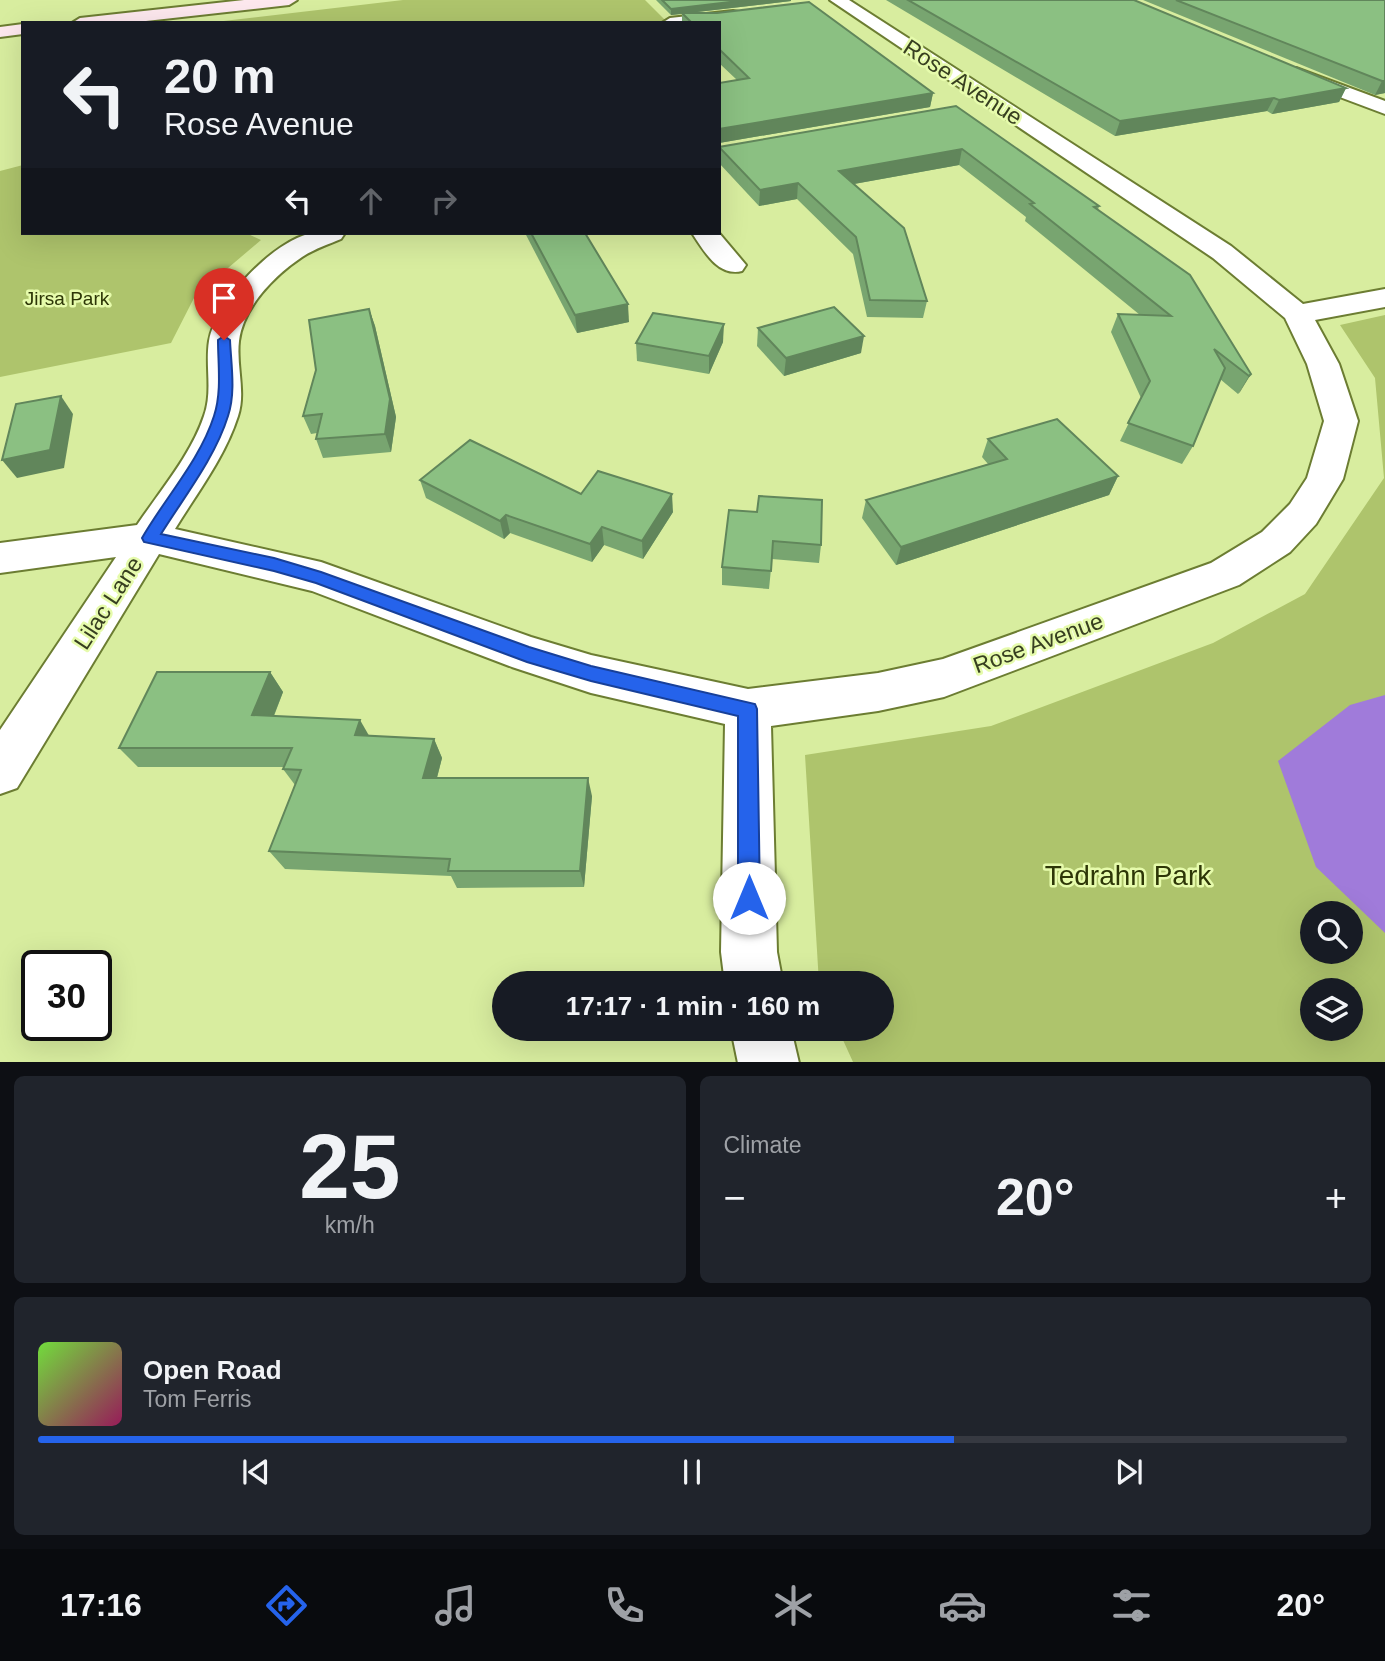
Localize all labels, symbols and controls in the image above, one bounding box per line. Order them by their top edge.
street label: Rose Avenue [899,34,1027,130]
icon: left [49,49,140,140]
text: 20 m [164,49,276,103]
text: Rose Avenue [164,106,354,142]
icon: left [279,182,317,220]
icon: ahead [352,182,390,220]
icon: right [425,182,463,220]
pin [194,268,254,340]
icon: arrive [205,279,243,317]
park label: Jirsa Park [25,288,110,309]
street label: Lilac Lane [69,552,147,654]
street label: Rose Avenue [969,607,1107,679]
park label: Tedrahn Park [1045,860,1212,891]
position arrow [712,861,786,935]
map controls [1300,901,1363,1041]
button: search [1300,901,1363,964]
speed limit sign: 30 [21,950,112,1041]
button: layers [1300,978,1363,1041]
text: 17:17 · 1 min · 160 m [566,991,820,1021]
text: 25 [299,1116,400,1217]
text: Climate [724,1132,801,1158]
text: 20° [996,1168,1075,1226]
text: − [724,1177,746,1219]
text: + [1325,1177,1347,1219]
text: km/h [325,1212,375,1238]
text: Open Road [143,1355,282,1385]
text: Tom Ferris [143,1386,252,1412]
icon: previous [237,1453,275,1491]
icon: pause [673,1453,711,1491]
icon: next [1110,1453,1148,1491]
icon: directions [262,1581,311,1630]
icon: music [431,1581,480,1630]
icon: phone [600,1581,649,1630]
icon: climate [769,1581,818,1630]
icon: car [938,1581,987,1630]
icon: filters [1107,1581,1156,1630]
text: 17:16 [60,1587,142,1623]
text: 20° [1277,1587,1325,1623]

